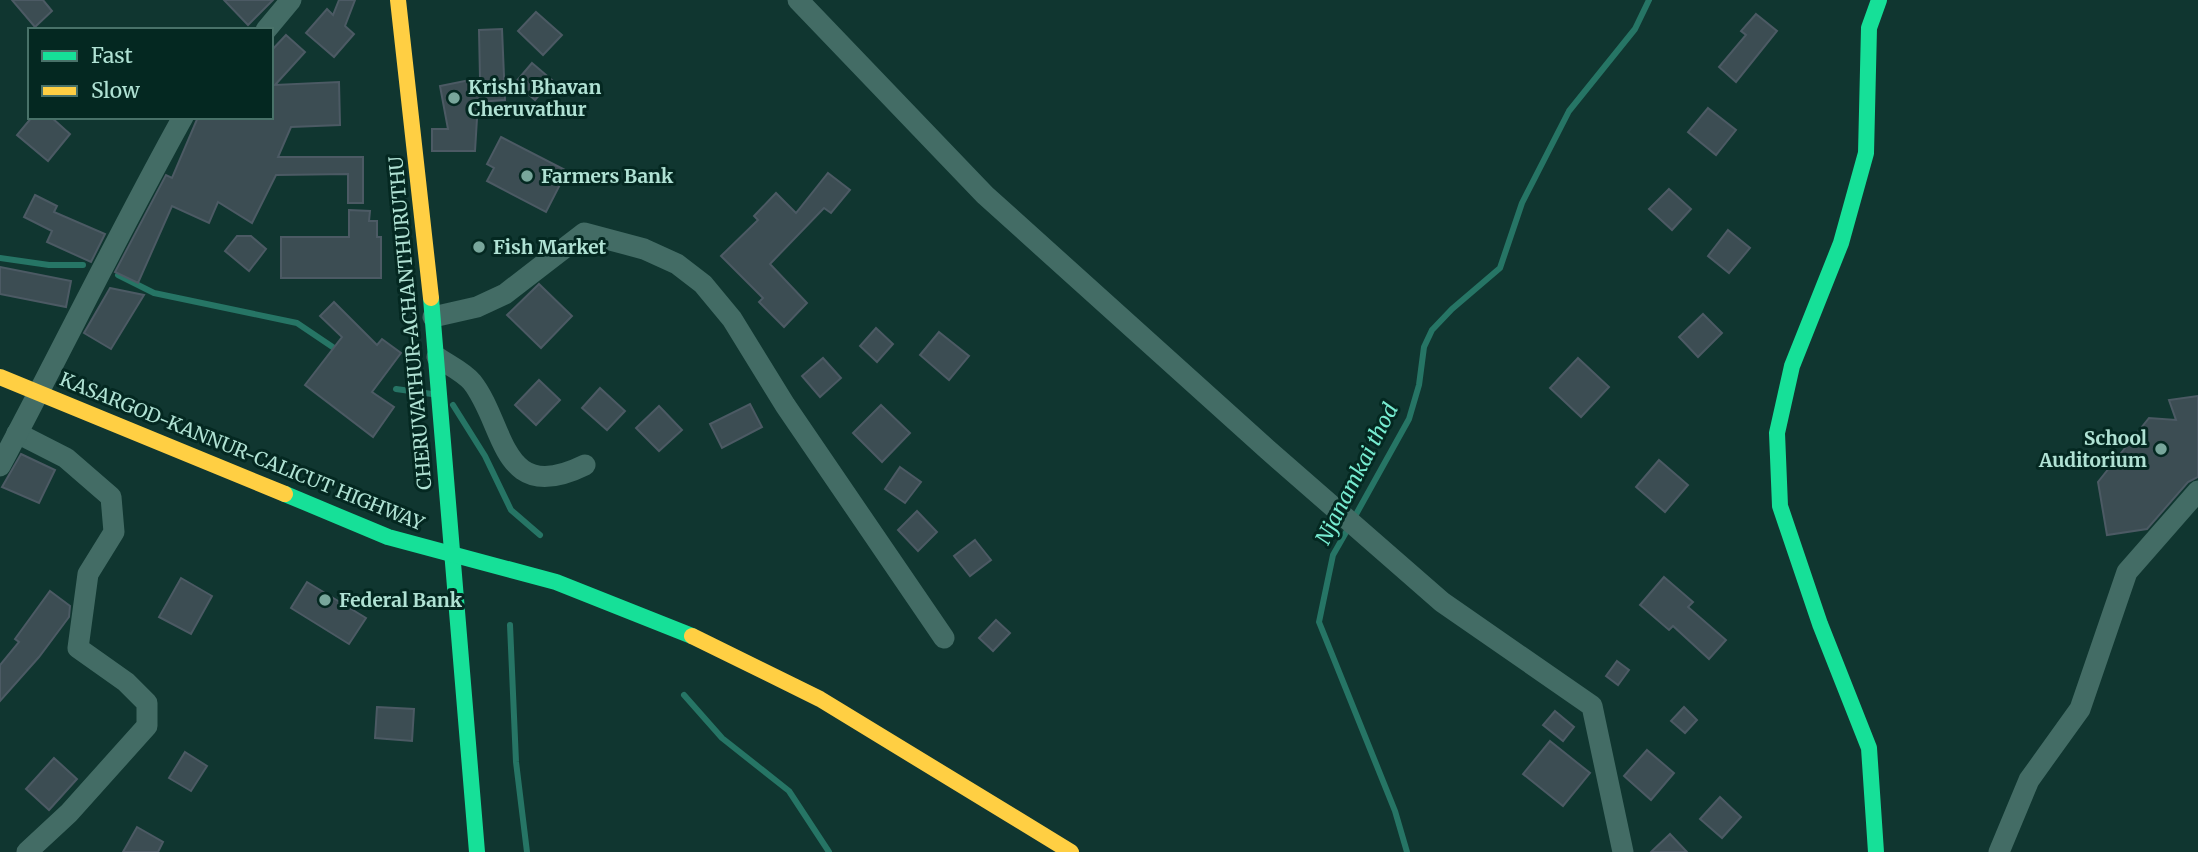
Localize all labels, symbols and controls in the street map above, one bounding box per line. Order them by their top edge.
legend [28,28,273,119]
text: Fast [91,42,133,69]
place label: Krishi Bhavan Cheruvathur [468,75,601,121]
text: Slow [91,77,140,104]
marker: Krishi Bhavan Cheruvathur [446,90,462,106]
street label: CHERUVATHUR-ACHANTHURUTHU [383,155,437,491]
place label: Farmers Bank [541,164,674,188]
marker: Farmers Bank [519,168,535,184]
place label: Fish Market [493,235,606,259]
marker: Fish Market [471,239,487,255]
street label: KASARGOD-KANNUR-CALICUT HIGHWAY [56,367,428,536]
water label: Njanamkai thod [1309,398,1404,549]
place label: School Auditorium [2038,426,2147,472]
marker: School Auditorium [2153,441,2169,457]
place label: Federal Bank [339,588,463,612]
marker: Federal Bank [317,592,333,608]

